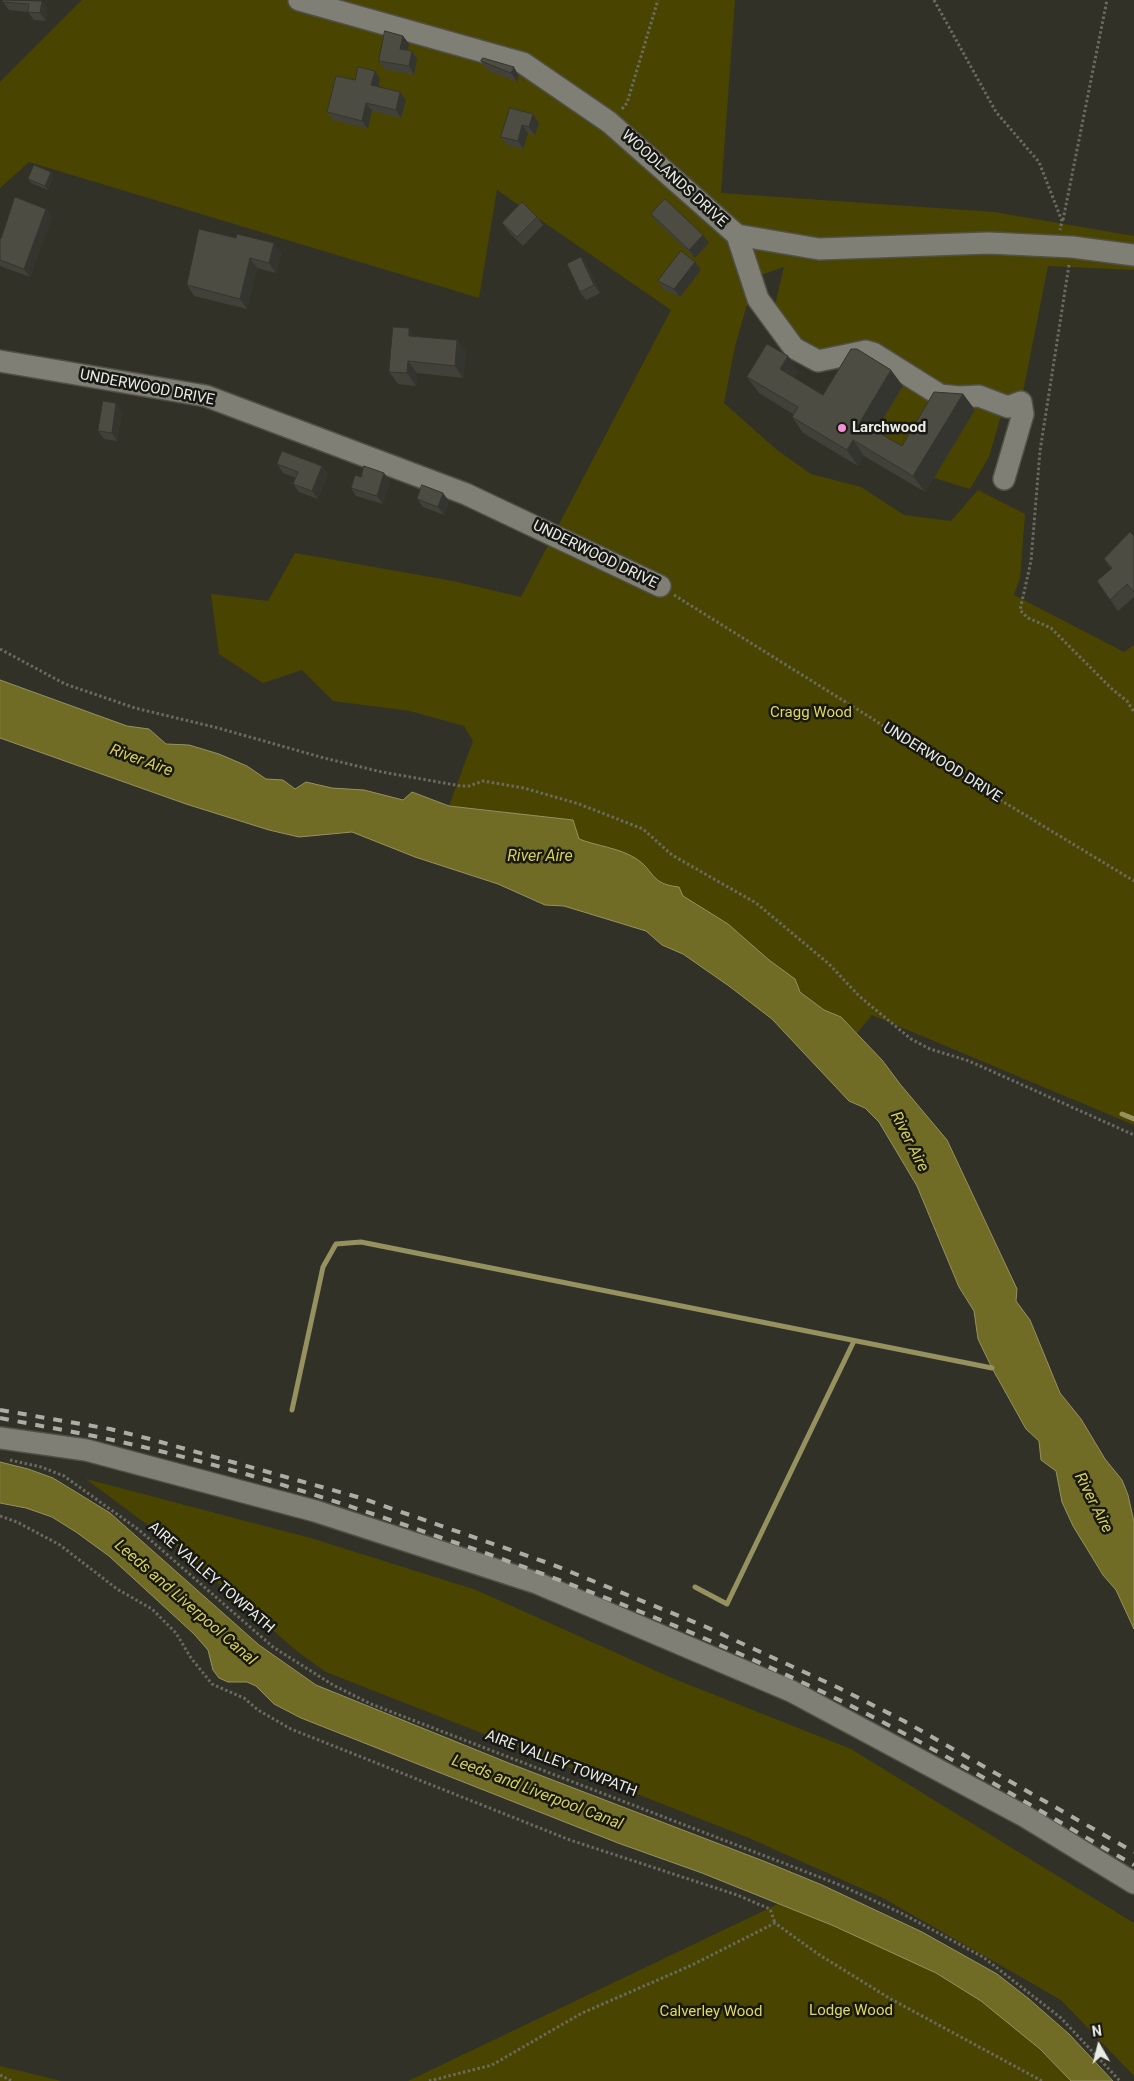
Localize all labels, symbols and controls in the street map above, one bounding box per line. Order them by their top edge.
street label: WOODLANDS DRIVE [617,127,731,231]
street label: UNDERWOOD DRIVE [78,366,216,410]
place label: Larchwood [852,419,926,437]
marker: Larchwood [836,422,848,434]
street label: UNDERWOOD DRIVE [530,517,660,593]
park label: Cragg Wood [770,704,852,722]
street label: UNDERWOOD DRIVE [879,719,1005,807]
water label: River Aire [107,741,175,781]
water label: River Aire [507,847,573,867]
water label: River Aire [886,1109,932,1175]
water label: River Aire [1070,1470,1116,1536]
street label: AIRE VALLEY TOWPATH [144,1518,278,1638]
water label: Leeds and Liverpool Canal [110,1536,260,1670]
street label: AIRE VALLEY TOWPATH [483,1727,639,1801]
water label: Leeds and Liverpool Canal [449,1751,625,1835]
park label: Lodge Wood [809,2002,893,2020]
park label: Calverley Wood [660,2003,762,2021]
north arrow [1074,2021,1124,2071]
text: N [1091,2023,1103,2040]

